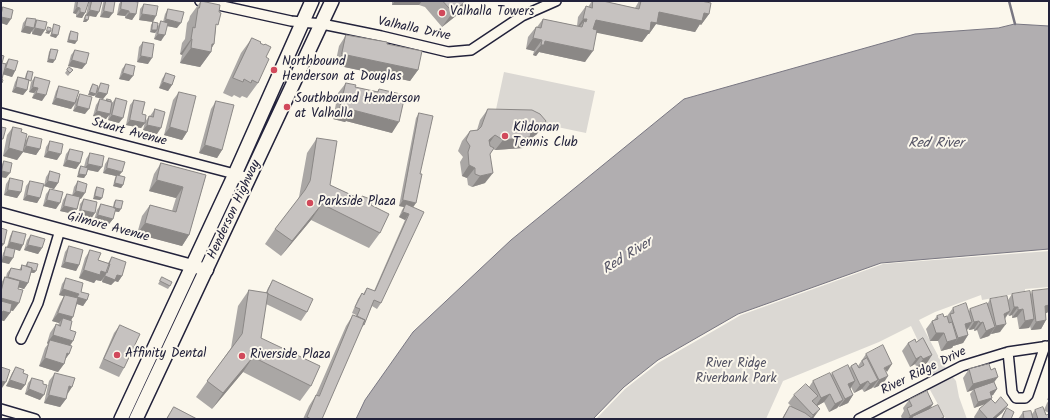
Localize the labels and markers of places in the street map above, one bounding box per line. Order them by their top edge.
place label: Valhalla Towers [450,5,534,21]
marker: Valhalla Towers [437,8,447,18]
place label: Northbound Henderson at Douglas [282,55,402,86]
marker: Northbound Henderson at Douglas [269,65,279,75]
place label: Southbound Henderson at Valhalla [295,92,420,123]
marker: Southbound Henderson at Valhalla [282,102,292,112]
place label: Kildonan Tennis Club [513,121,578,152]
marker: Kildonan Tennis Club [500,131,510,141]
place label: Parkside Plaza [318,195,396,211]
marker: Parkside Plaza [305,198,315,208]
place label: Affinity Dental [125,347,206,363]
place label: Riverside Plaza [250,348,331,364]
marker: Affinity Dental [112,350,122,360]
marker: Riverside Plaza [237,351,247,361]

